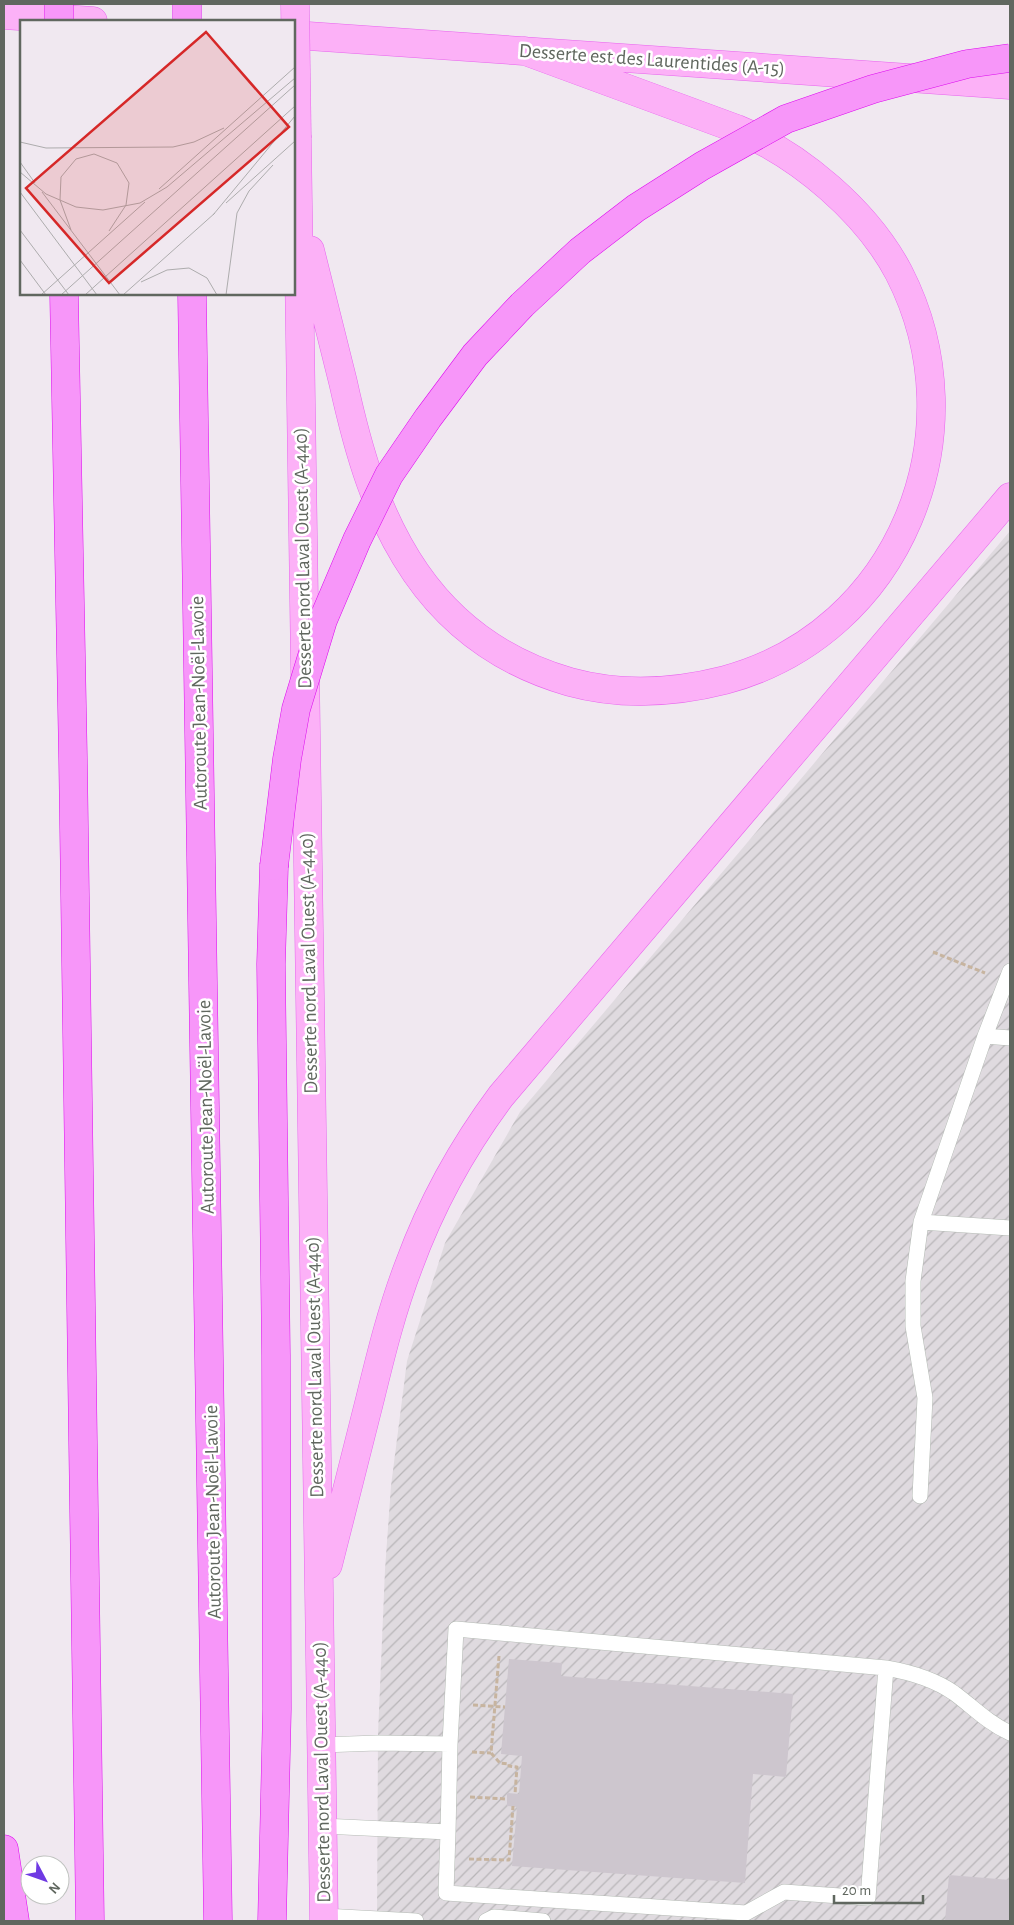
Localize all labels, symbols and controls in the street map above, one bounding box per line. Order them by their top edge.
inset map [20,20,295,295]
street label: Desserte est des Laurentides (A-15) [518,41,786,79]
street label: Desserte nord Laval Ouest (A-440) [291,427,315,689]
street label: Autoroute Jean-Noël-Lavoie [187,596,211,810]
street label: Desserte nord Laval Ouest (A-440) [297,832,321,1094]
street label: Autoroute Jean-Noël-Lavoie [194,1000,218,1214]
street label: Desserte nord Laval Ouest (A-440) [303,1236,327,1498]
street label: Autoroute Jean-Noël-Lavoie [201,1405,225,1619]
street label: Desserte nord Laval Ouest (A-440) [310,1641,334,1903]
north arrow [20,1855,70,1905]
scale bar [834,1872,923,1904]
text: N [46,1880,63,1896]
text: 20 m [842,1883,871,1898]

